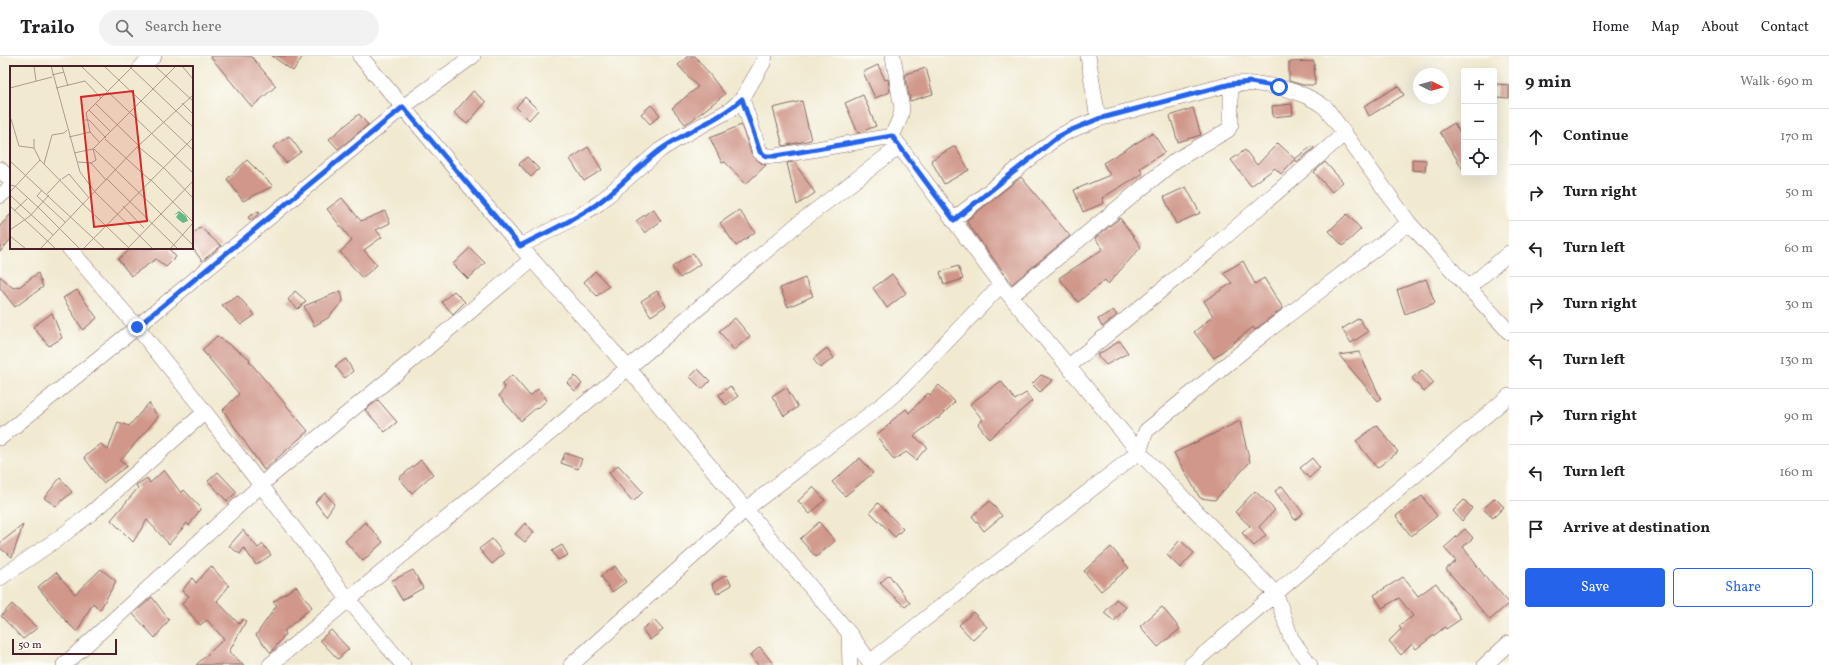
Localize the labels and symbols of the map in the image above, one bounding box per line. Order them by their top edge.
inset map [10,66,193,249]
north arrow [1413,68,1449,104]
route start [1270,78,1288,96]
route end [128,318,146,336]
scale bar [12,637,117,656]

